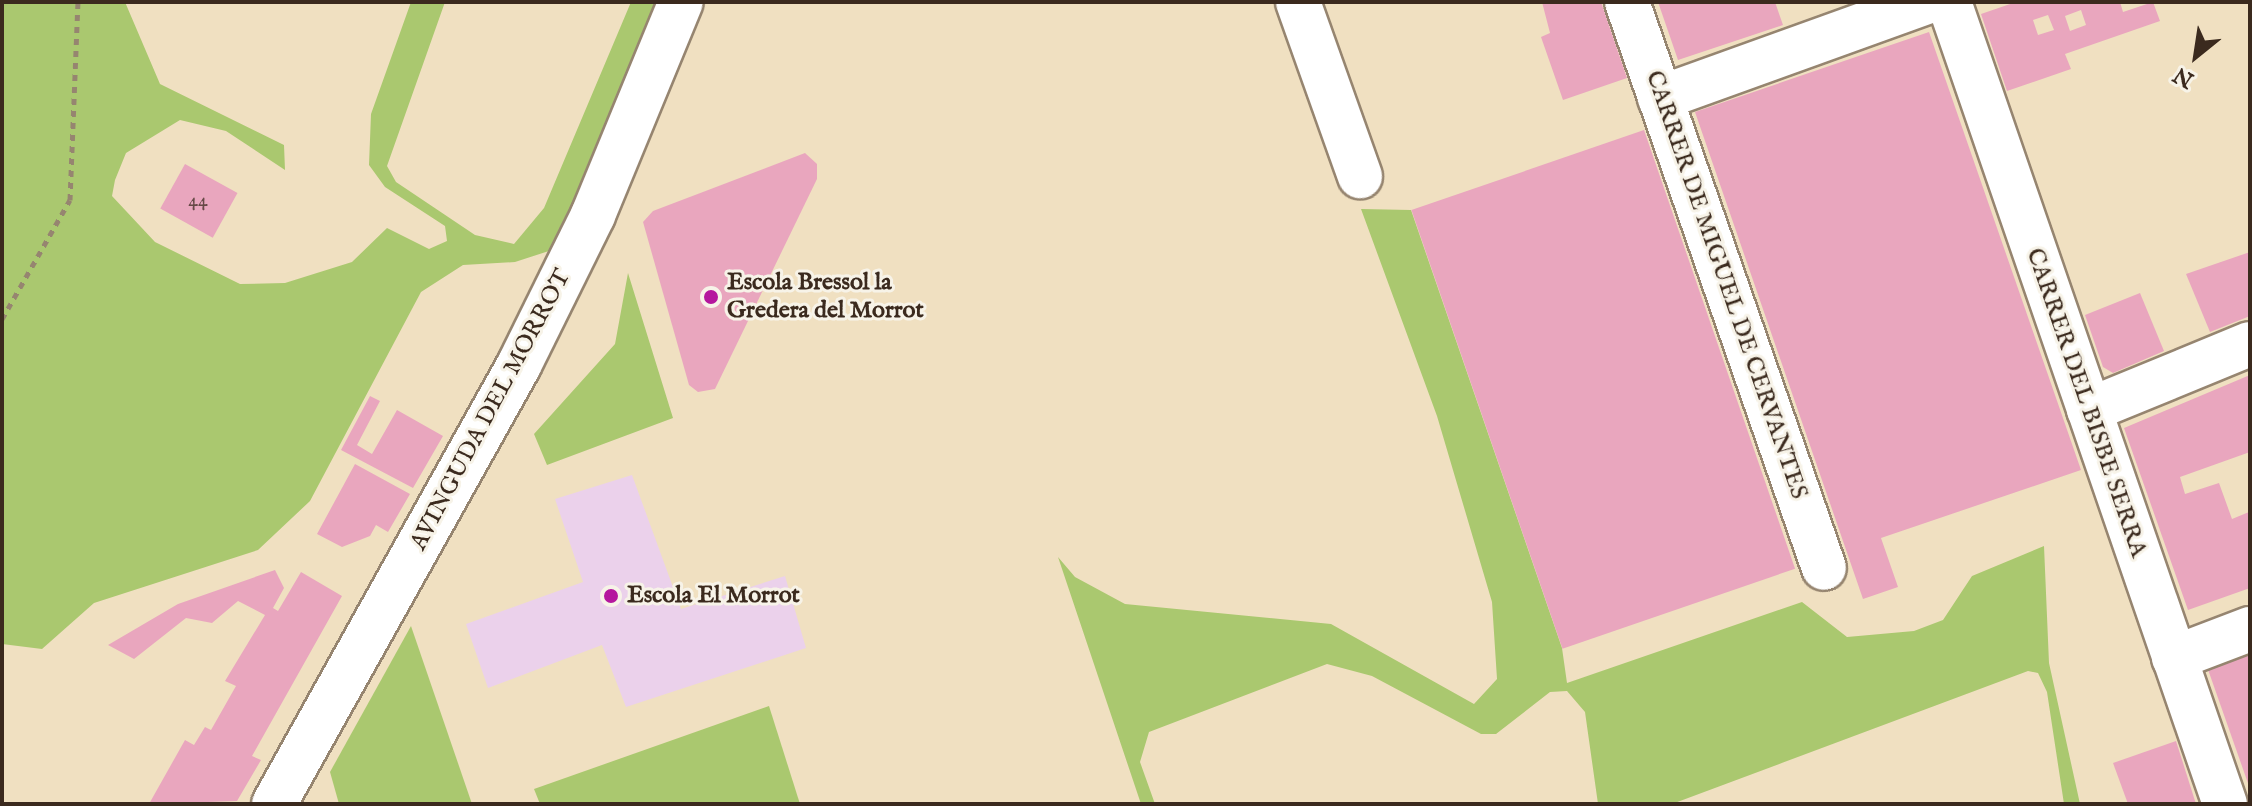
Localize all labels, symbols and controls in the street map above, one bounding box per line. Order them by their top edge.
north arrow [2156,16,2236,96]
text: N [2169,60,2199,94]
street label: CARRER DE MIGUEL DE CERVANTES [1639,67,1813,503]
house number: 44 [188,188,208,212]
street label: CARRER DEL BISBE SERRA [2019,245,2153,561]
street label: AVINGUDA DEL MORROT [405,265,577,555]
place label: Escola Bressol la Gredera del Morrot [727,269,924,325]
marker: Escola Bressol la Gredera del Morrot [702,288,720,306]
place label: Escola El Morrot [627,582,800,610]
marker: Escola El Morrot [602,587,620,605]

